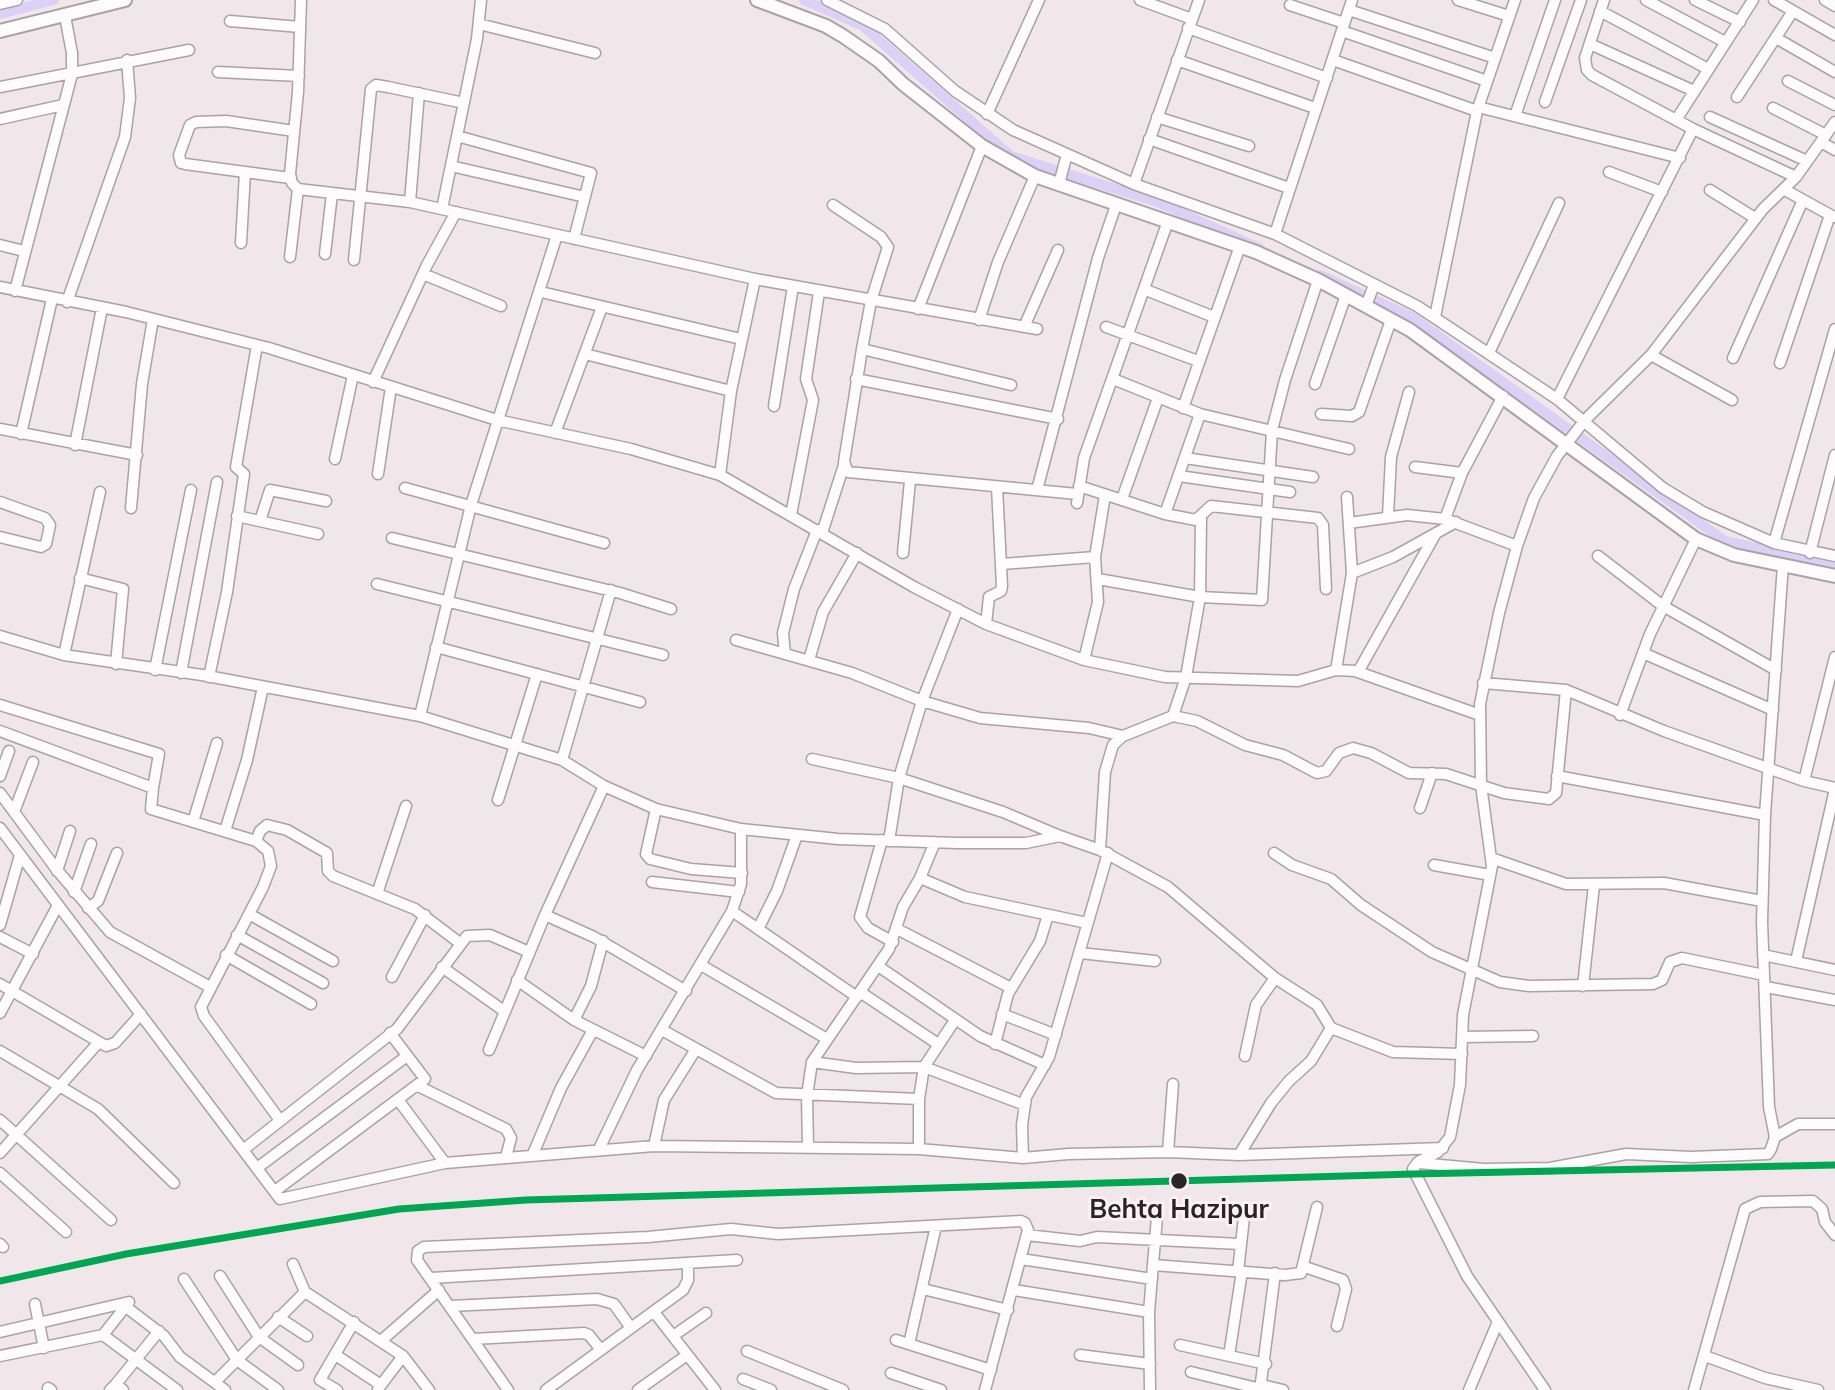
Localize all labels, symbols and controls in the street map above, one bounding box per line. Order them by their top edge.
marker: Behta Hazipur [1169,1171,1189,1191]
place label: Behta Hazipur [1089,1194,1269,1226]

